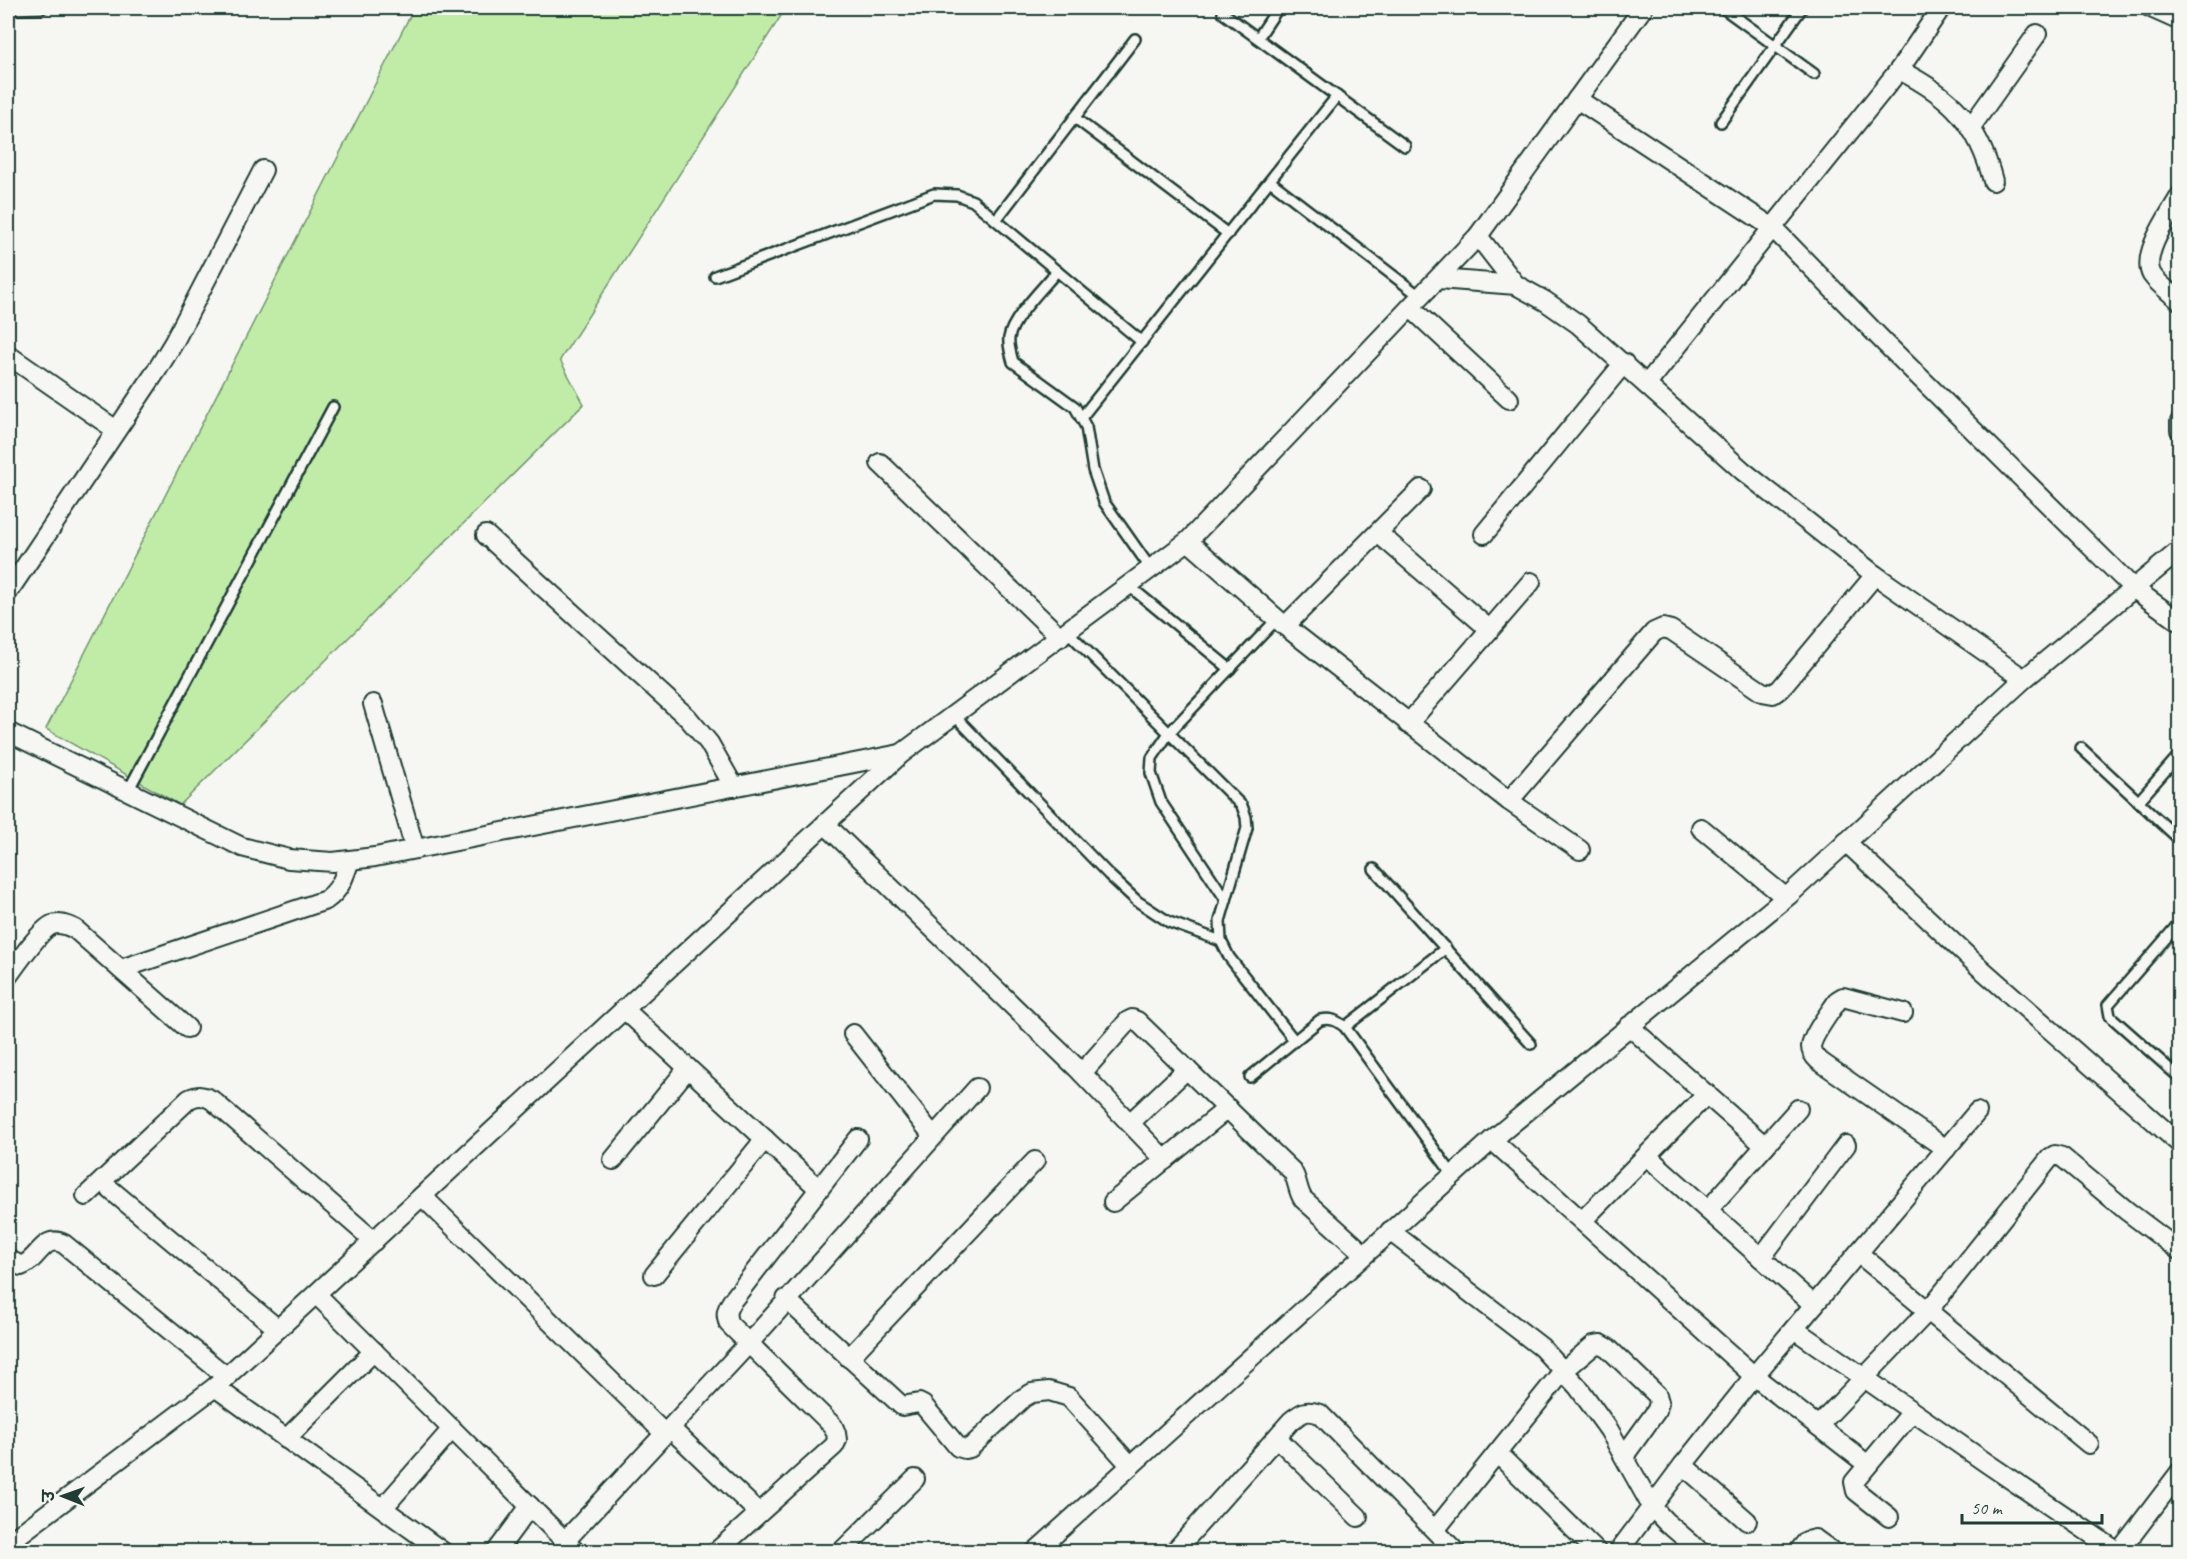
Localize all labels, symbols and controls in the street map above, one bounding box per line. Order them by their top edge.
north arrow [33,1466,93,1526]
scale bar [1962,1487,2102,1525]
text: उ [39,1489,59,1503]
text: 50 m [1971,1497,2004,1519]

